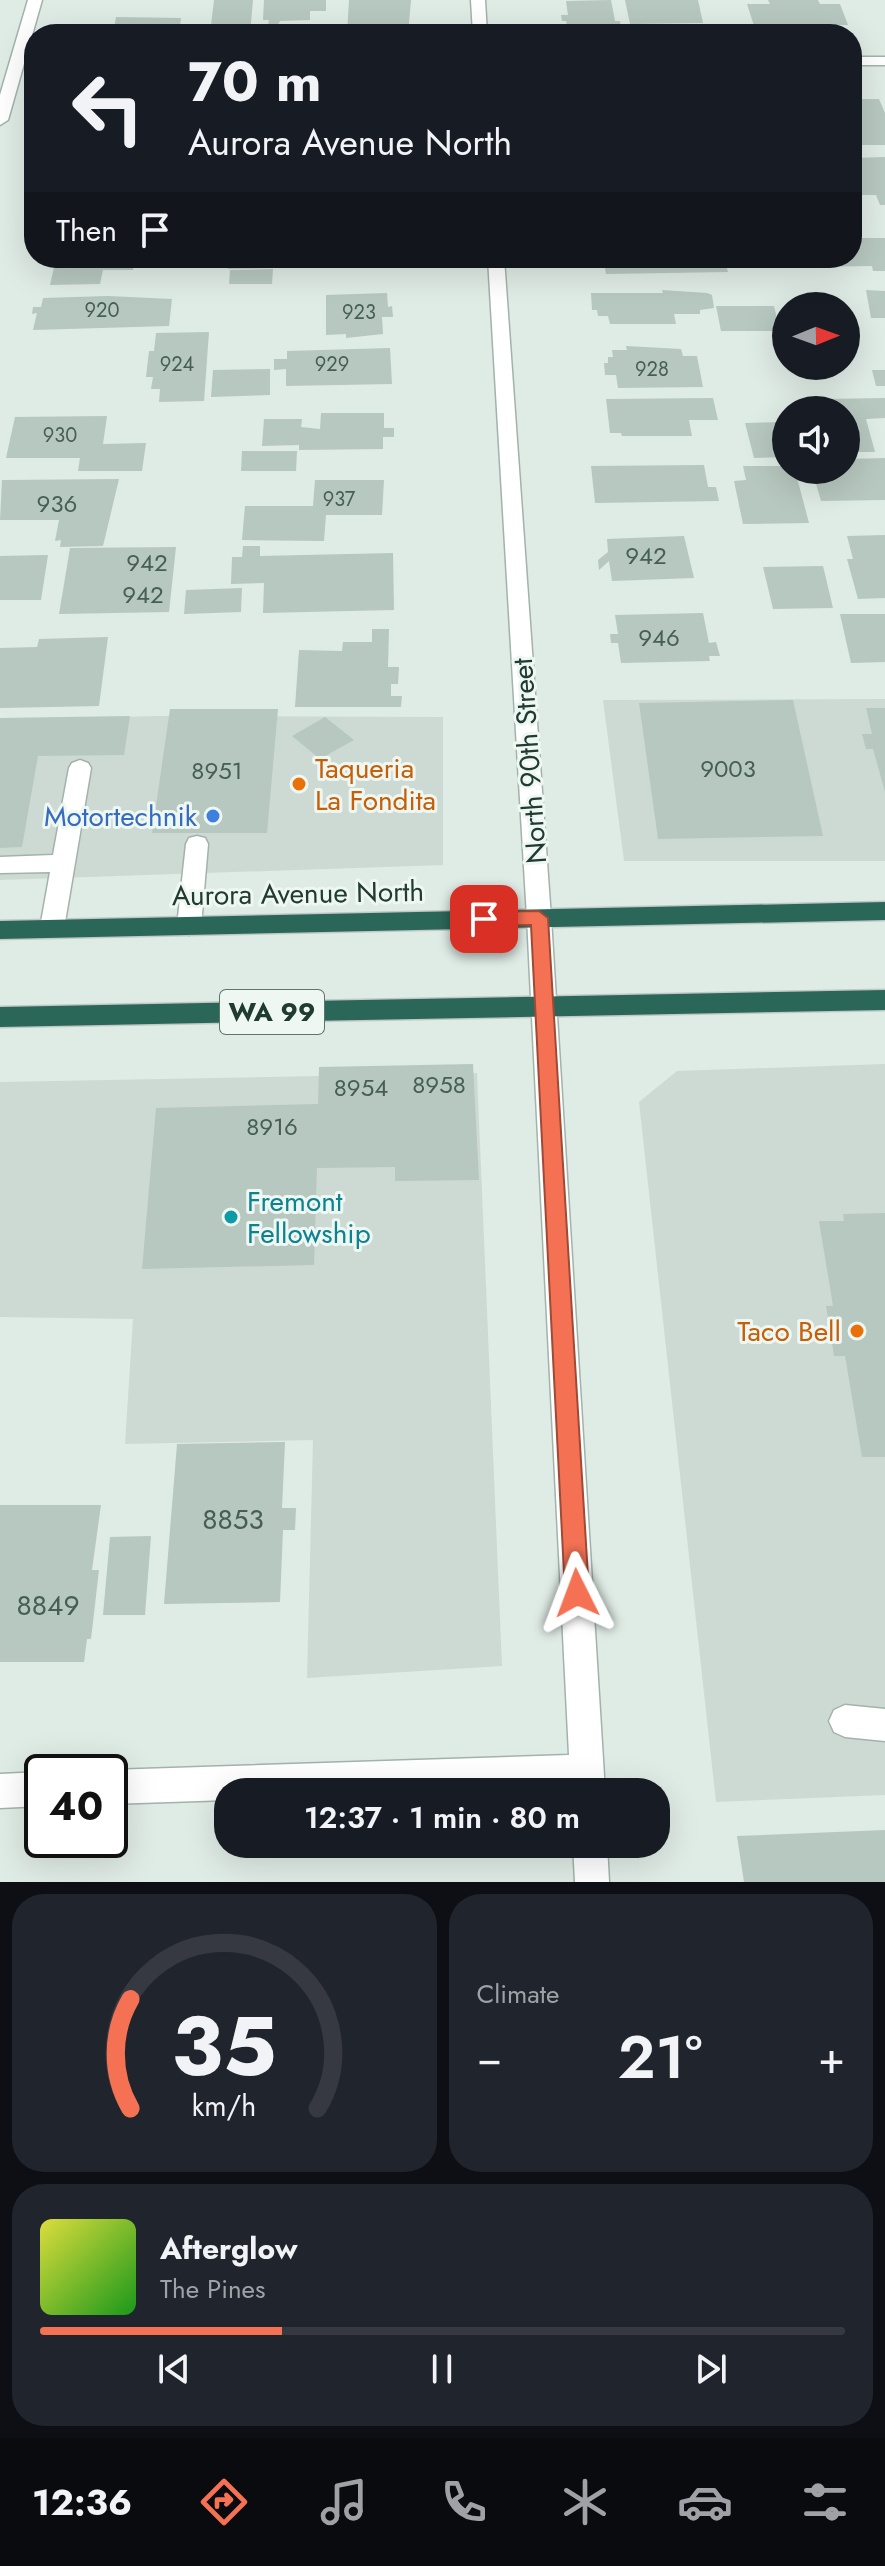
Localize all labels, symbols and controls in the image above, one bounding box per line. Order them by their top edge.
text: 70 m [188,41,322,122]
icon: left [56,56,160,160]
text: Aurora Avenue North [188,116,512,168]
icon: arrive [133,208,177,252]
text: Then [56,209,117,252]
north arrow [772,292,860,380]
map controls [772,292,860,484]
house number: 920 [85,296,119,325]
house number: 923 [342,298,376,327]
house number: 924 [160,350,195,379]
house number: 929 [315,350,349,379]
house number: 928 [635,355,669,384]
button: sound [772,396,860,484]
house number: 930 [43,421,77,450]
house number: 937 [323,485,356,514]
house number: 936 [37,486,77,521]
house number: 942 [625,538,667,573]
house number: 942 [126,545,168,580]
house number: 942 [122,577,164,612]
house number: 946 [638,620,680,655]
street label: North 90th Street [502,657,557,865]
place label: Taqueria La Fondita [315,748,436,821]
house number: 9003 [700,751,756,786]
house number: 8951 [191,753,243,788]
marker: Taqueria La Fondita [290,775,308,793]
place label: Motortechnik [44,796,198,837]
marker: Motortechnik [204,807,222,825]
street label: Aurora Avenue North [172,871,424,916]
pin [450,885,518,953]
icon: arrive [462,897,506,941]
road number: WA 99 [220,990,324,1034]
house number: 8958 [412,1067,466,1102]
house number: 8954 [334,1070,388,1105]
house number: 8916 [246,1109,298,1144]
place label: Fremont Fellowship [247,1181,371,1254]
marker: Fremont Fellowship [222,1208,240,1226]
place label: Taco Bell [737,1311,841,1352]
marker: Taco Bell [848,1322,866,1340]
house number: 8853 [202,1499,264,1540]
position arrow [535,1551,619,1635]
house number: 8849 [16,1585,80,1626]
speed limit sign: 40 [24,1754,128,1858]
text: 12:37 · 1 min · 80 m [304,1796,580,1839]
text: Climate [477,1975,559,2013]
text: 35 [172,1986,277,2106]
text: 21° [618,2014,703,2101]
text: − [477,2026,502,2090]
text: + [818,2026,845,2090]
text: km/h [192,2085,257,2127]
text: Afterglow [160,2227,297,2270]
text: The Pines [160,2270,265,2308]
icon: previous [152,2347,196,2391]
icon: pause [420,2347,464,2391]
icon: next [689,2347,733,2391]
icon: directions [196,2474,252,2530]
icon: music [316,2474,372,2530]
icon: phone [436,2474,492,2530]
icon: climate [557,2474,613,2530]
icon: car [677,2474,733,2530]
icon: filters [797,2474,853,2530]
text: 12:36 [32,2476,132,2528]

